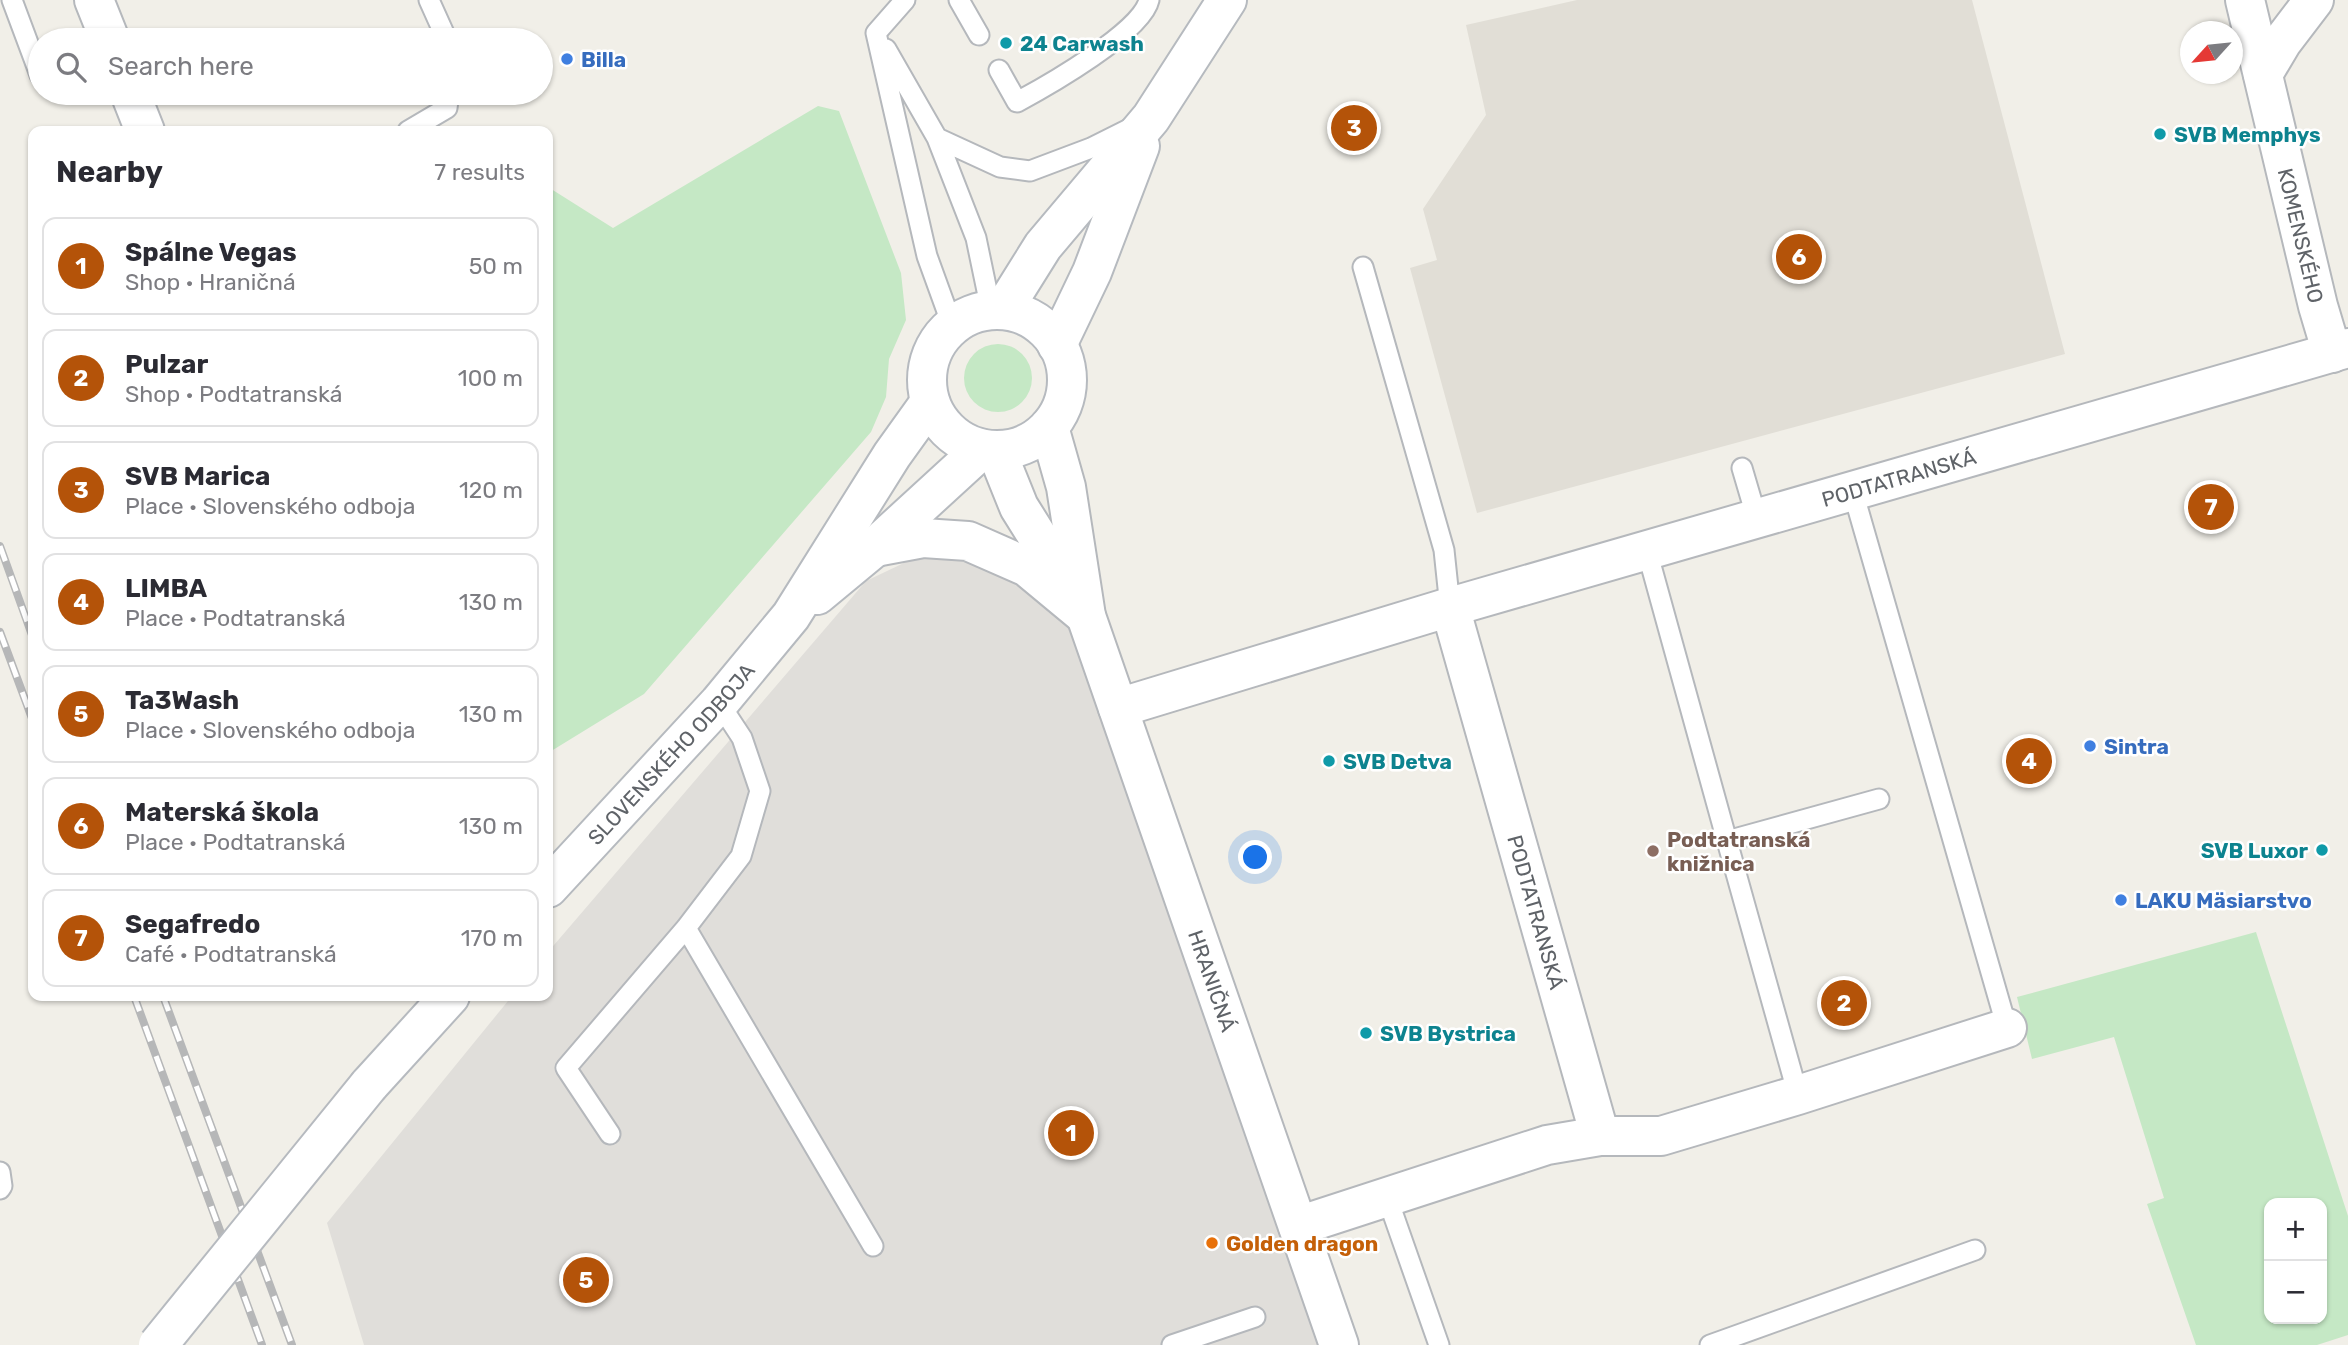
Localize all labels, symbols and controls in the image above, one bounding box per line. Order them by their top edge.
north arrow [2180,21,2243,84]
search box [28,28,553,105]
place label: 24 Carwash [1020,31,1144,56]
marker: 24 Carwash [998,35,1014,51]
place label: Billa [581,47,626,72]
icon: search [52,48,90,86]
text: Search here [108,51,254,82]
marker: Billa [559,51,575,67]
pin: 3 [1331,102,1377,154]
place label: SVB Memphys [2174,122,2321,147]
marker: SVB Memphys [2152,126,2168,142]
text: Nearby [56,154,163,190]
text: 7 results [434,158,525,186]
street label: KOMENSKÉHO [2273,165,2329,305]
pin: 6 [1776,231,1822,283]
text: Spálne Vegas [125,237,297,268]
text: 1 [75,252,87,280]
text: 50 m [469,252,523,280]
text: Shop · Hraničná [125,268,296,296]
text: Pulzar [125,349,208,380]
text: 2 [74,364,88,392]
text: 100 m [458,364,523,392]
text: Shop · Podtatranská [125,380,342,408]
street label: PODTATRANSKÁ [1819,443,1979,512]
text: SVB Marica [125,461,270,492]
text: 3 [73,476,89,504]
text: 120 m [459,476,523,504]
pin: 7 [2188,481,2234,533]
text: Place · Slovenského odboja [125,492,415,520]
text: LIMBA [125,573,207,604]
text: 4 [73,588,89,616]
text: 130 m [459,588,523,616]
text: Place · Podtatranská [125,604,346,632]
street label: SLOVENSKÉHO ODBOJA [582,658,759,850]
text: Ta3Wash [125,685,239,716]
text: 5 [74,700,88,728]
text: 130 m [459,700,523,728]
text: Place · Slovenského odboja [125,716,415,744]
place label: Sintra [2104,734,2169,759]
pin: 4 [2006,735,2052,787]
marker: Sintra [2082,738,2098,754]
place label: SVB Detva [1343,749,1452,774]
marker: SVB Detva [1321,753,1337,769]
text: Materská škola [125,797,319,828]
text: 6 [74,812,88,840]
text: 130 m [459,812,523,840]
place label: Podtatranská knižnica [1667,827,1810,876]
text: Place · Podtatranská [125,828,346,856]
street label: PODTATRANSKÁ [1503,832,1570,992]
place label: SVB Luxor [2201,838,2308,863]
your location [1238,840,1272,874]
marker: SVB Luxor [2314,842,2330,858]
marker: Podtatranská knižnica [1645,843,1661,859]
place label: LAKU Mäsiarstvo [2135,888,2312,913]
marker: LAKU Mäsiarstvo [2113,892,2129,908]
text: Segafredo [125,909,260,940]
text: 7 [74,924,88,952]
text: 170 m [461,924,523,952]
street label: HRANIČNÁ [1183,927,1242,1035]
text: Café · Podtatranská [125,940,337,968]
pin: 2 [1821,977,1867,1029]
place label: SVB Bystrica [1380,1021,1516,1046]
marker: SVB Bystrica [1358,1025,1374,1041]
pin: 1 [1048,1107,1094,1159]
map controls [2264,1198,2327,1324]
button: + [2264,1198,2327,1261]
place label: Golden dragon [1226,1231,1378,1256]
marker: Golden dragon [1204,1235,1220,1251]
pin: 5 [563,1254,609,1306]
button: − [2264,1261,2327,1324]

